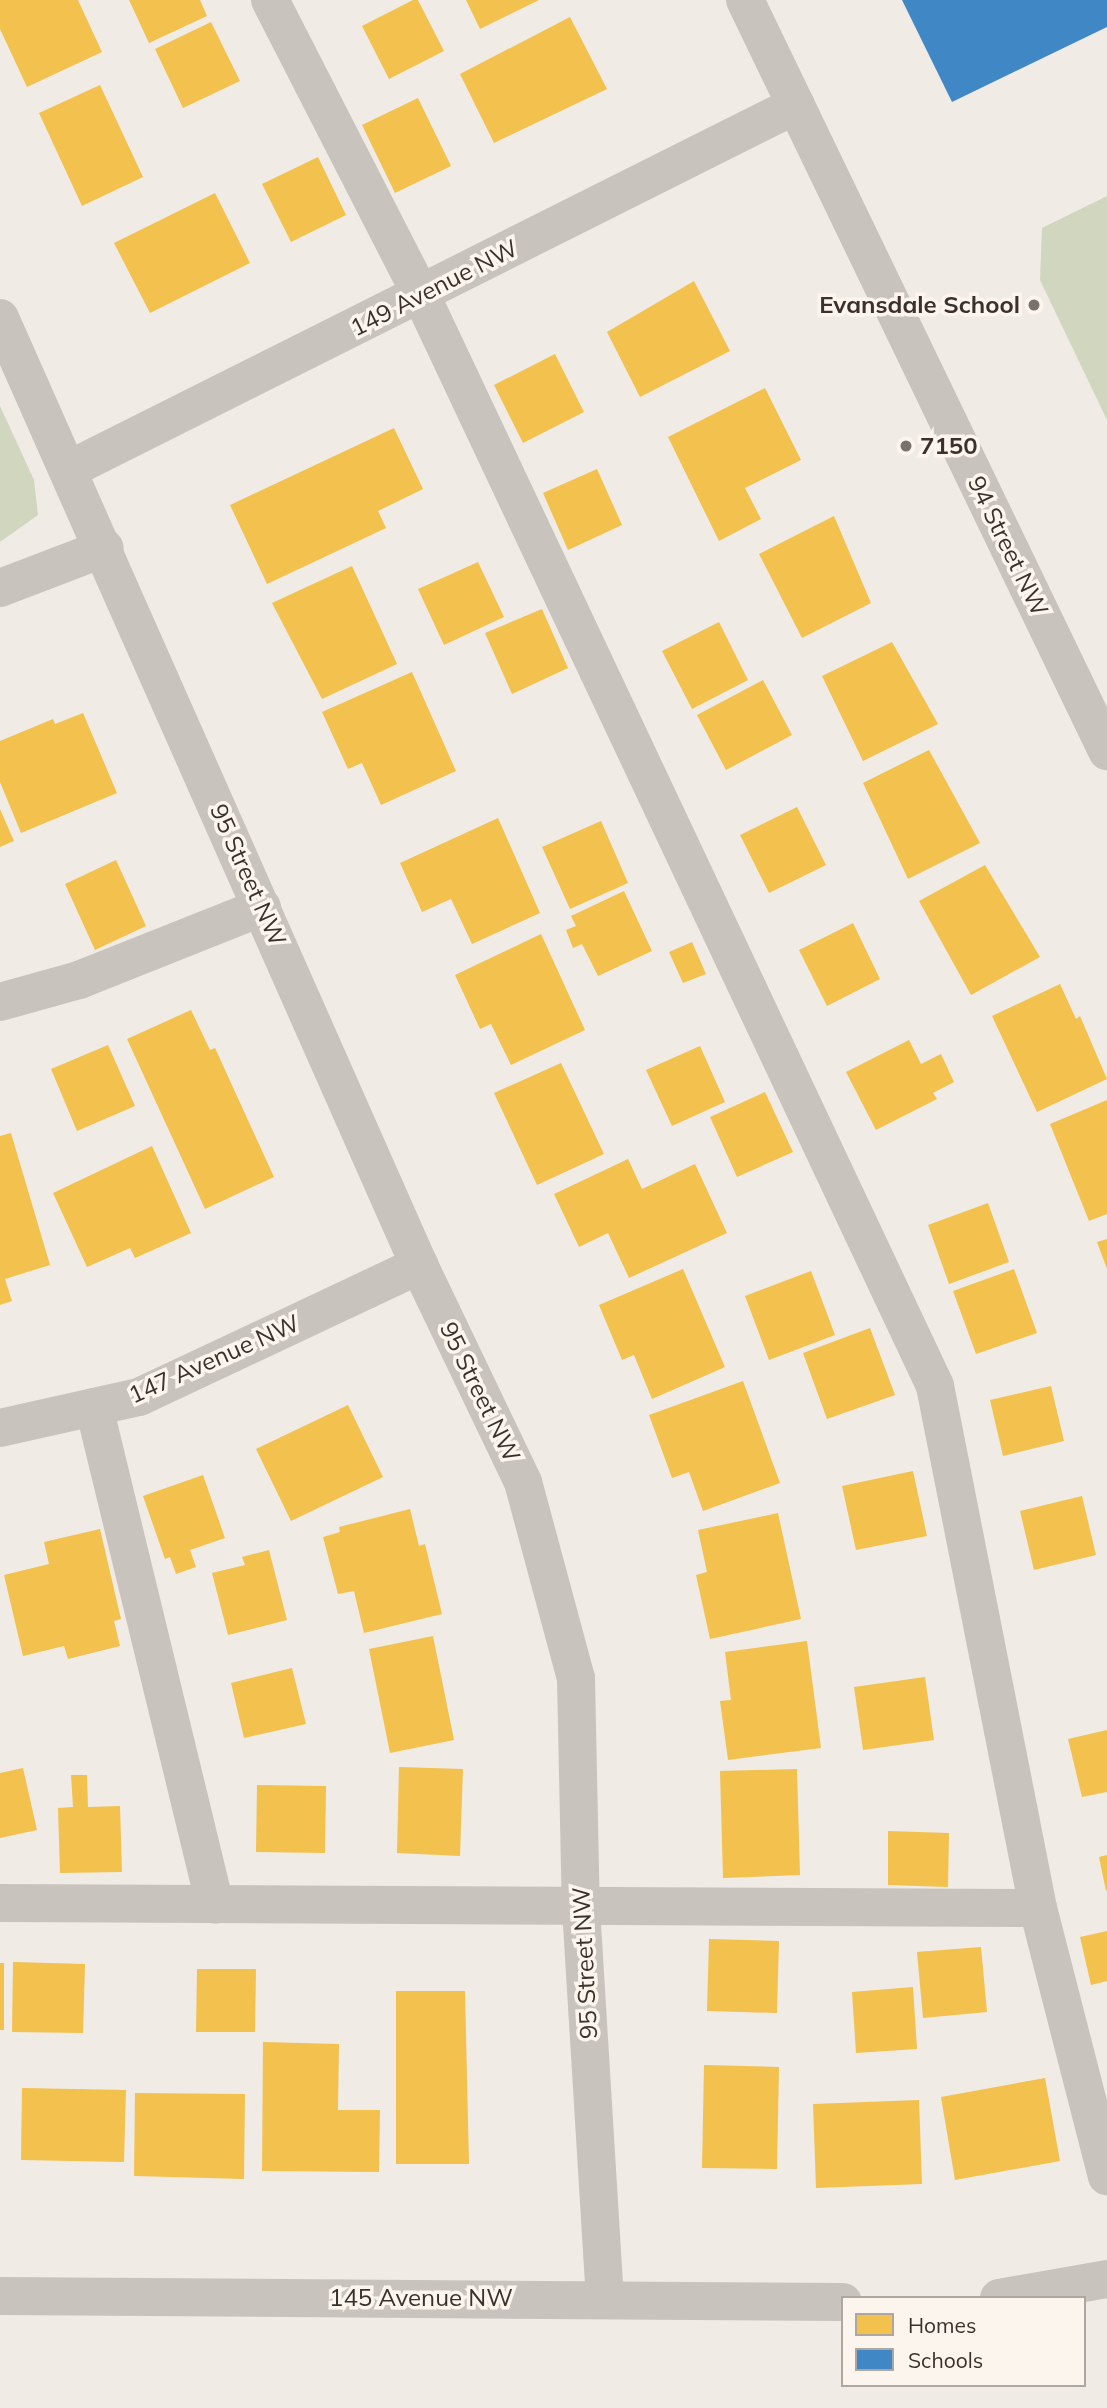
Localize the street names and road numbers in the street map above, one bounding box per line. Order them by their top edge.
street label: 149 Avenue NW [346,233,522,343]
street label: 94 Street NW [962,471,1054,621]
street label: 95 Street NW [204,800,292,950]
street label: 147 Avenue NW [124,1308,304,1410]
street label: 95 Street NW [434,1317,526,1467]
street label: 95 Street NW [567,1886,603,2040]
street label: 145 Avenue NW [329,2284,513,2312]

